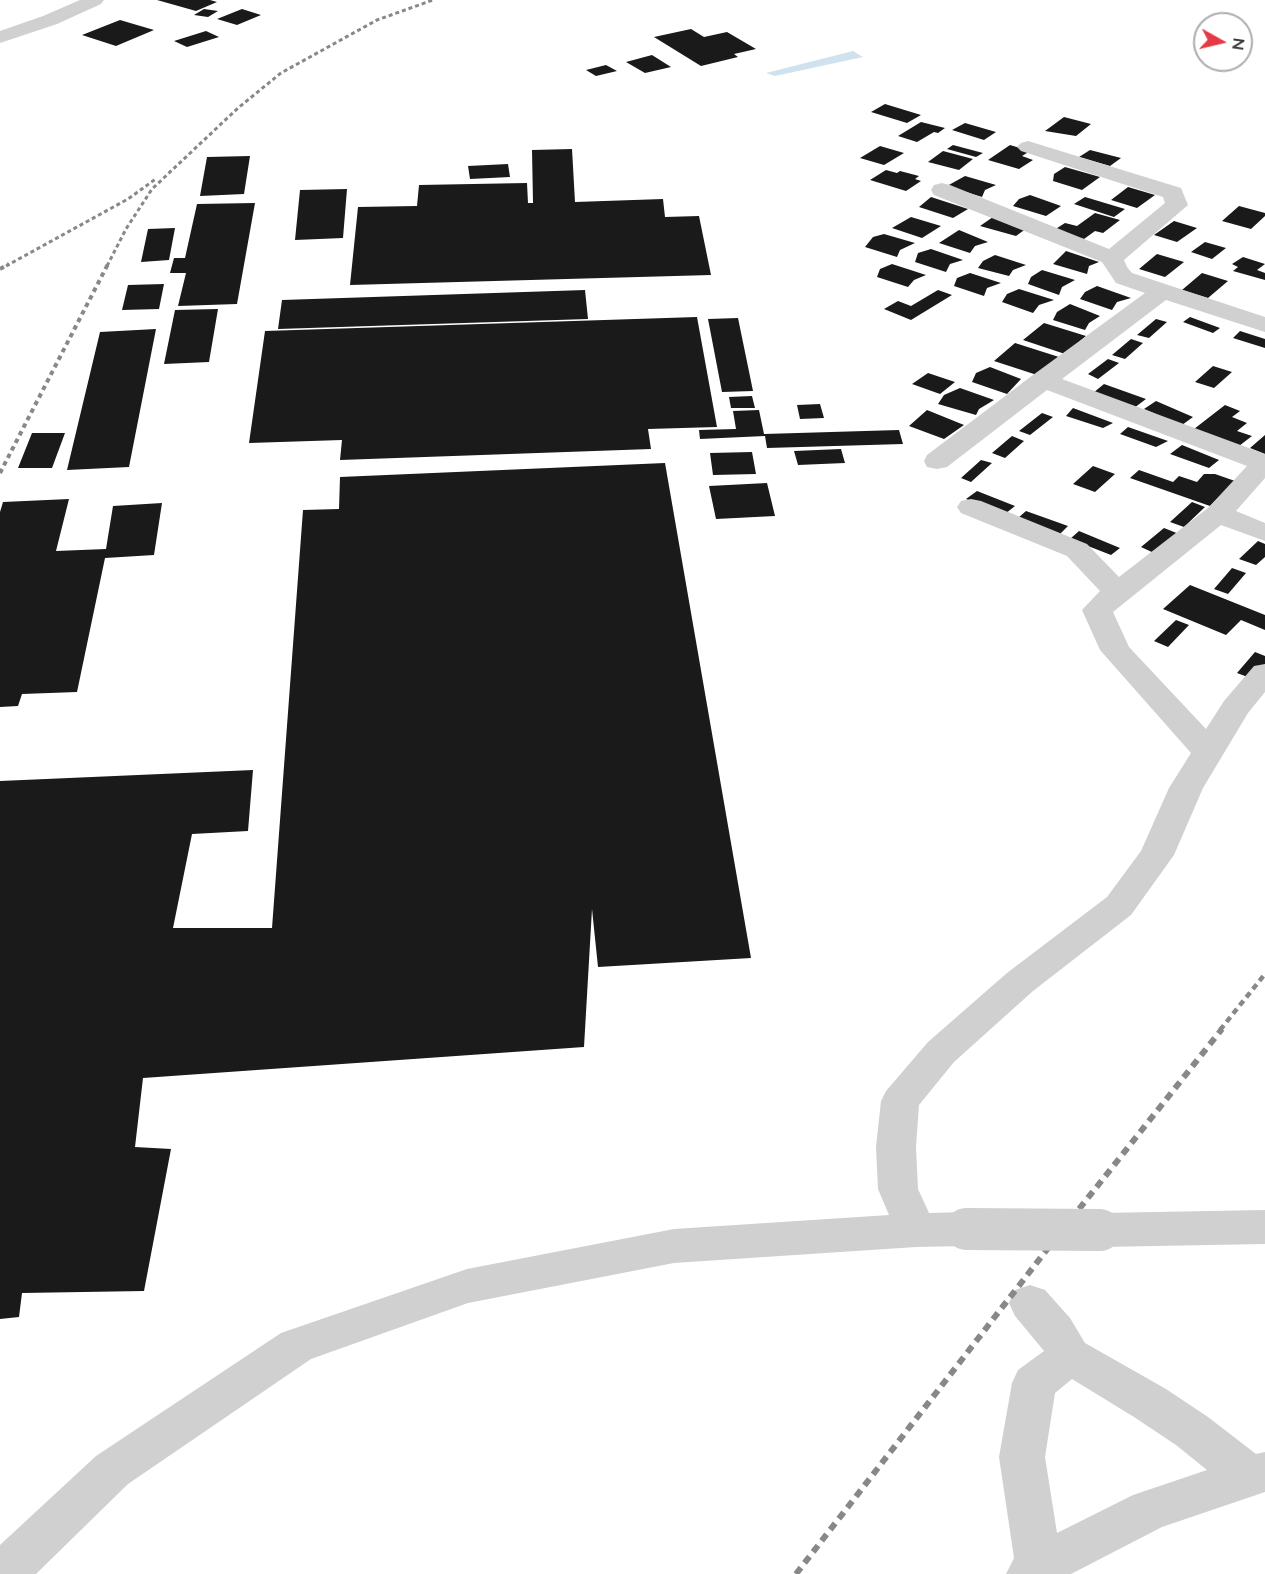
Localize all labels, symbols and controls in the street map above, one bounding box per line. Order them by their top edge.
north arrow [1193,12,1253,72]
text: N [1229,37,1250,52]

